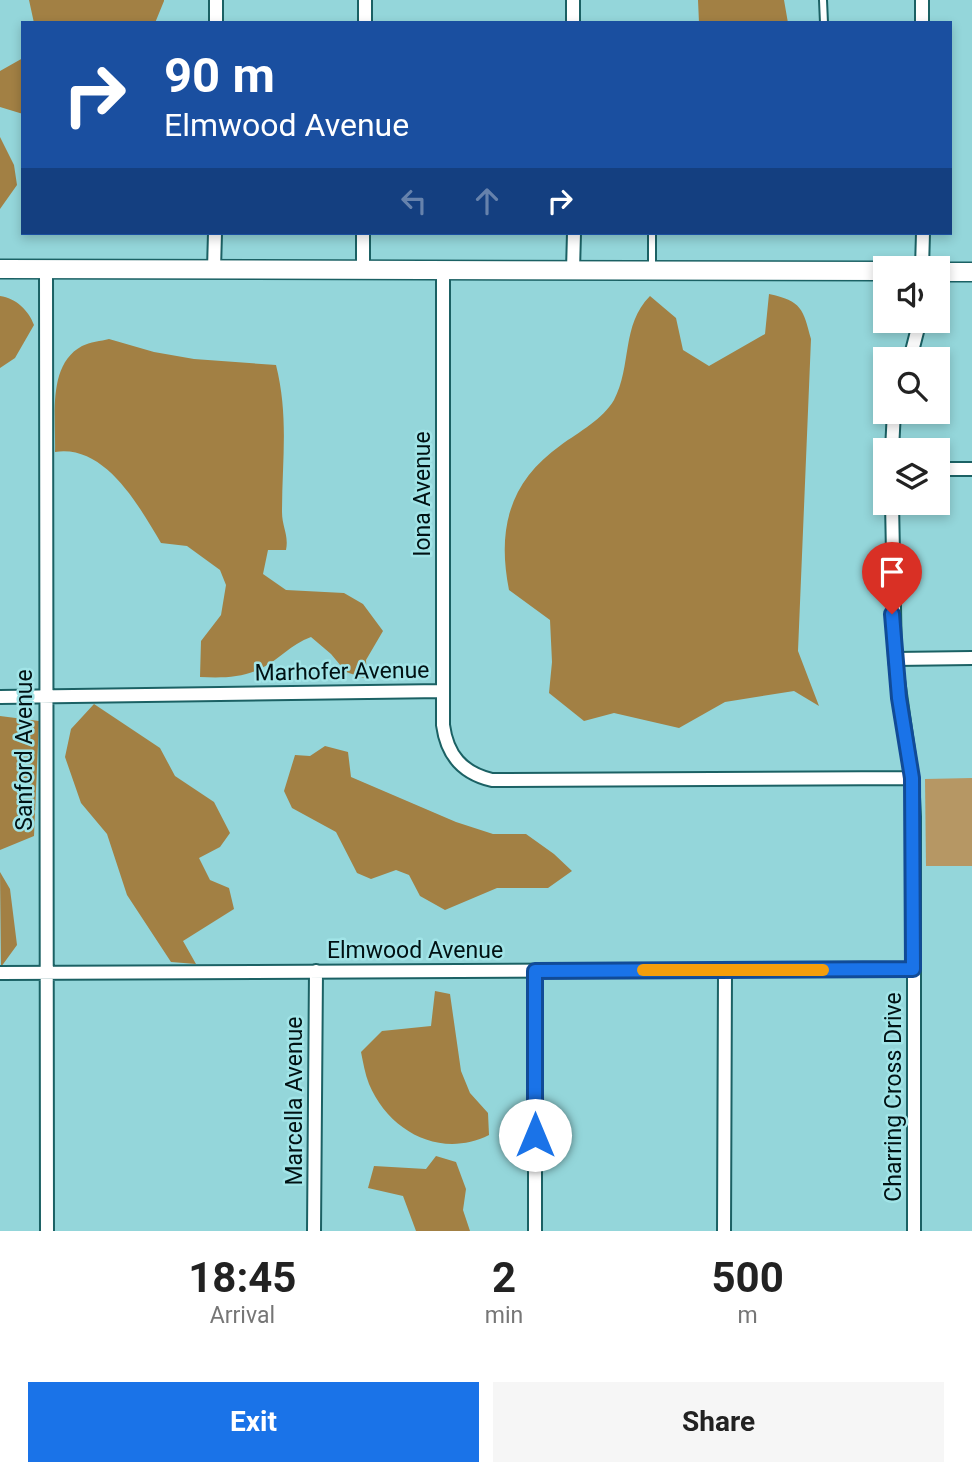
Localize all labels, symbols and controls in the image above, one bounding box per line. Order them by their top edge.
text: 90 m [164,47,275,104]
icon: right [49,49,140,140]
text: Elmwood Avenue [164,106,409,144]
icon: left [395,182,433,220]
icon: ahead [468,182,506,220]
icon: right [541,182,579,220]
map controls [873,256,950,515]
button: sound [873,256,950,333]
button: search [873,347,950,424]
street label: Iona Avenue [409,431,436,557]
button: layers [873,438,950,515]
pin [862,542,922,614]
icon: arrive [873,553,911,591]
street label: Marhofer Avenue [254,656,430,687]
street label: Sanford Avenue [11,669,38,831]
street label: Elmwood Avenue [327,937,503,964]
street label: Charring Cross Drive [880,992,907,1202]
street label: Marcella Avenue [281,1016,308,1186]
position arrow [498,1098,572,1172]
text: 18:45 [188,1253,296,1302]
text: 2 [492,1253,516,1302]
text: 500 [711,1253,784,1302]
text: Arrival [210,1302,275,1329]
text: min [485,1302,523,1329]
text: m [738,1302,758,1329]
button: Exit [28,1382,479,1462]
button: Share [493,1382,944,1462]

